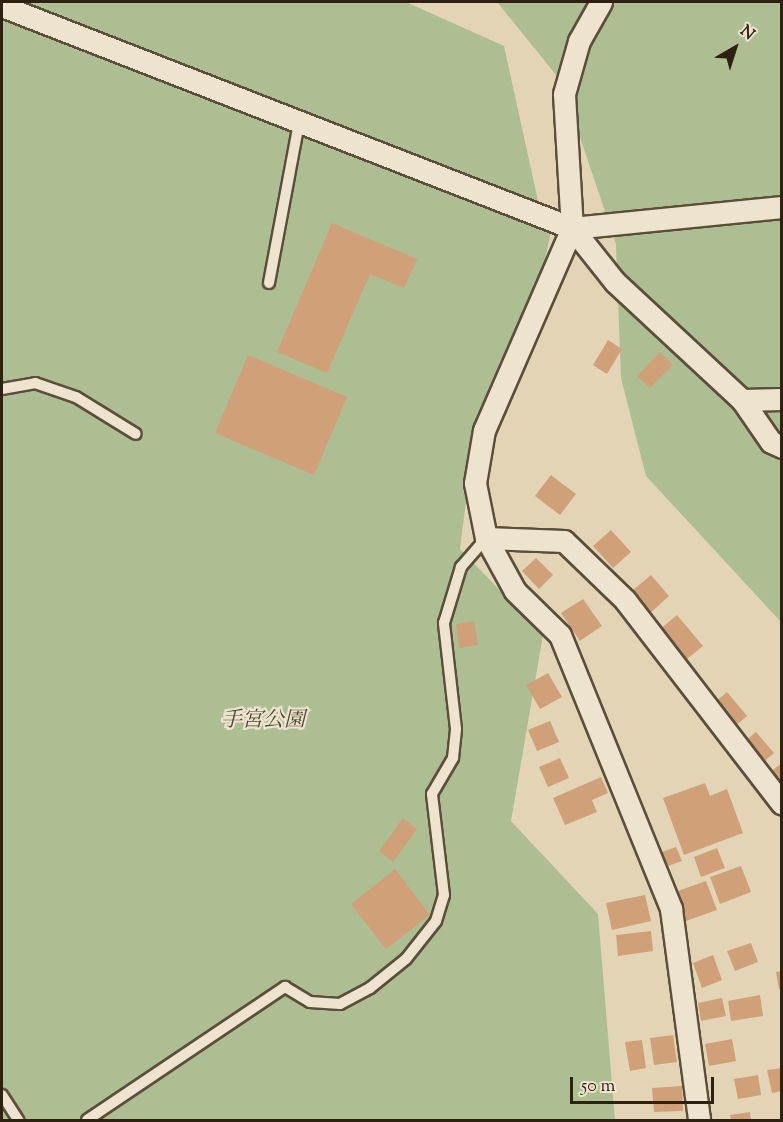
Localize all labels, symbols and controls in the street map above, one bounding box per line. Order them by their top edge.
north arrow [705,18,765,78]
text: N [734,21,759,47]
park label: 手宮公園 [221,708,305,734]
scale bar [573,1065,717,1103]
text: 50 m [581,1074,615,1100]

